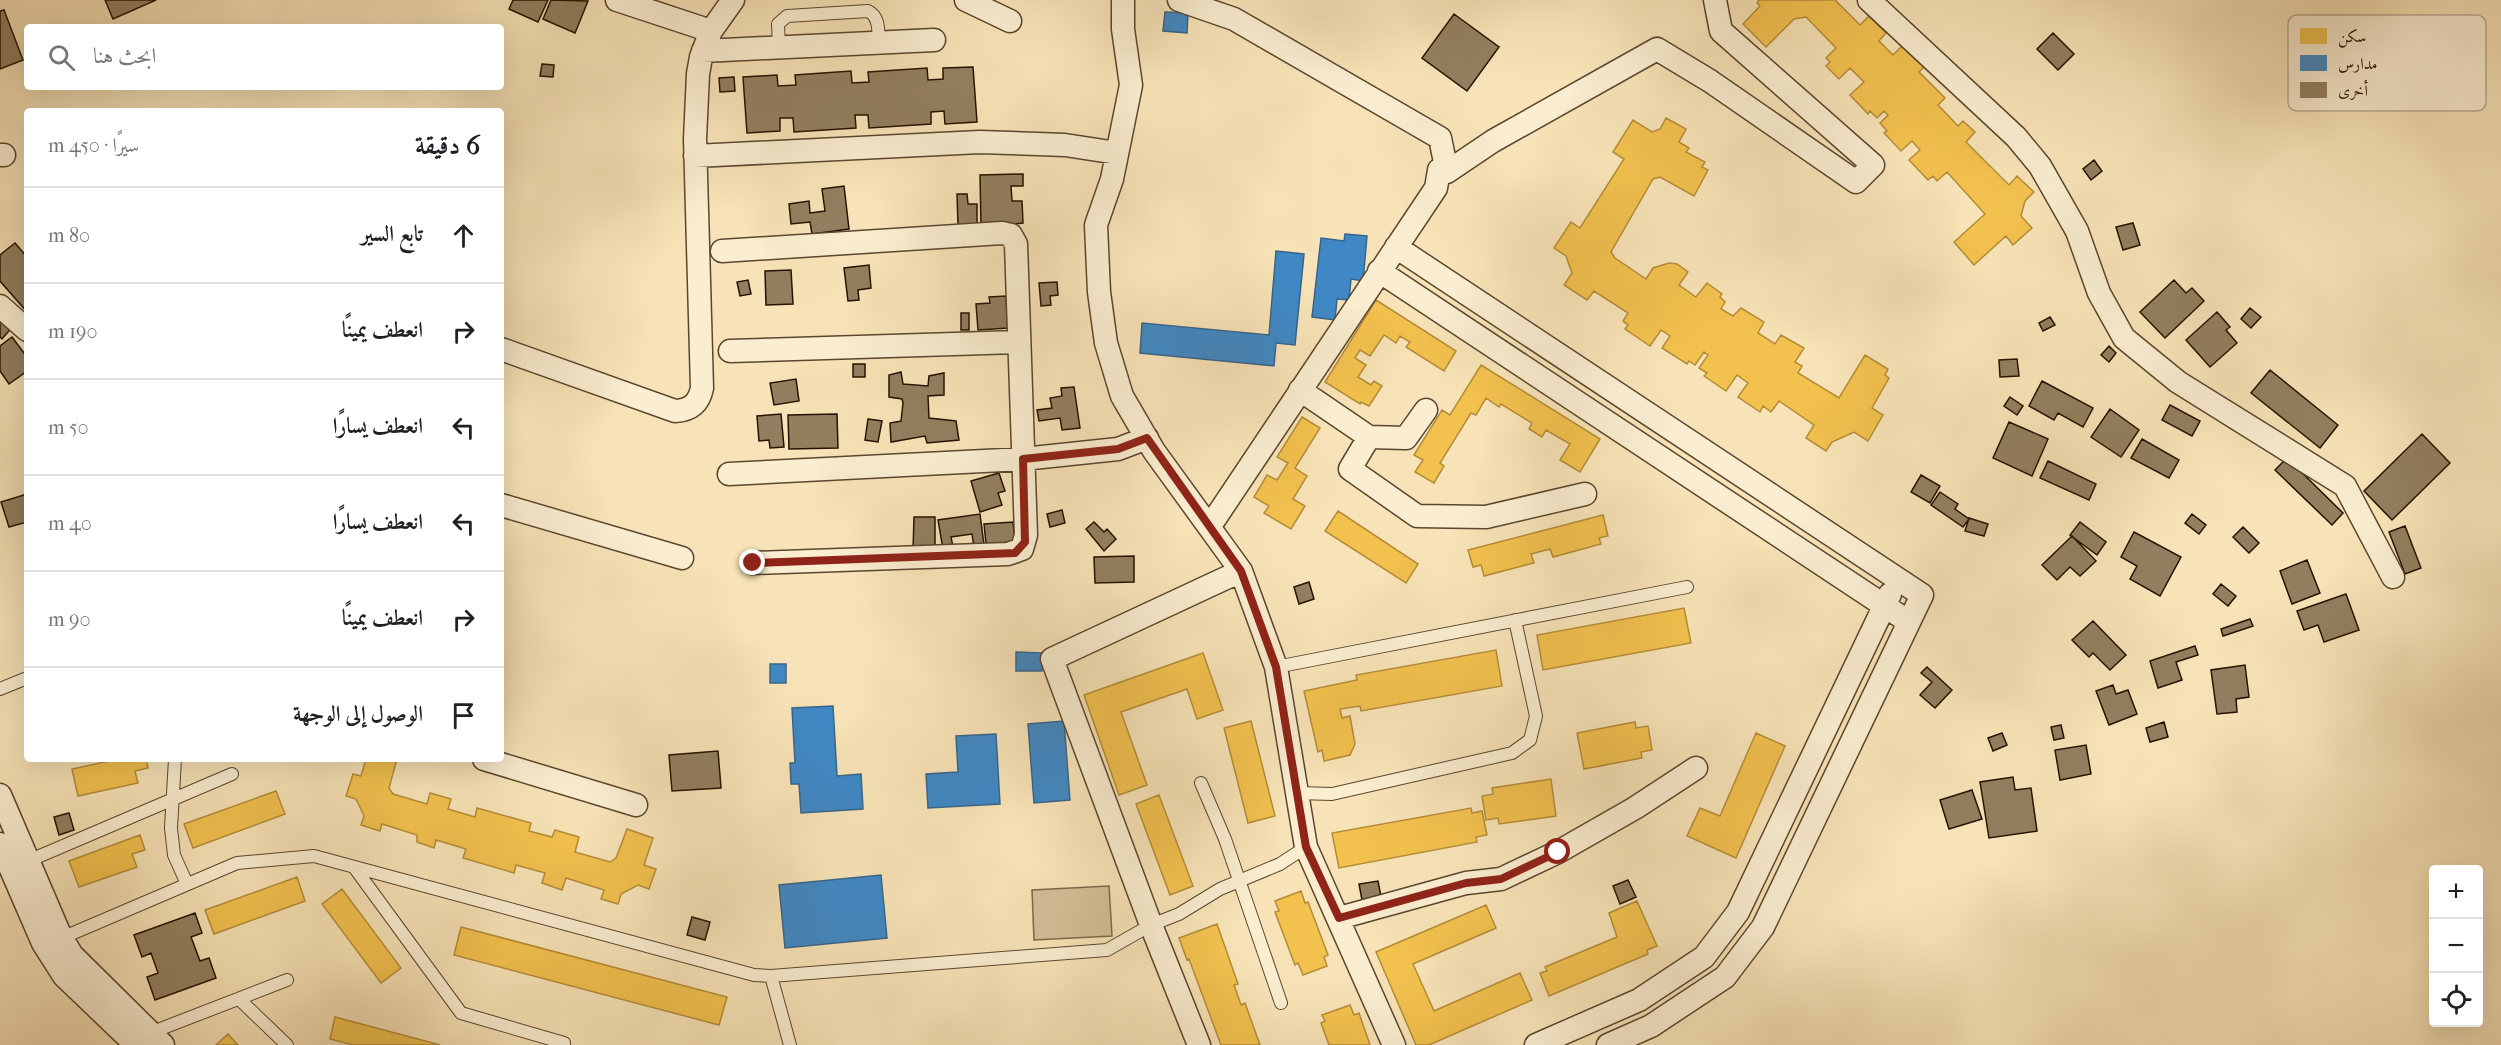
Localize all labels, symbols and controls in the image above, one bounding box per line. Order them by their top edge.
legend [2288,15,2486,111]
search box [24,24,504,90]
text: سكن [2338,27,2366,48]
icon: search [45,41,78,74]
text: ابحث هنا [93,43,156,69]
text: مدارس [2338,54,2378,73]
text: أخرى [2338,79,2368,101]
text: 6 دقيقة [415,130,480,161]
text: سيرًا · 450 m [48,134,139,157]
icon: ahead [447,219,480,252]
text: تابع السير [361,221,423,247]
text: 80 m [48,224,90,247]
icon: right [447,315,480,348]
text: انعطف يمينًا [342,317,423,343]
text: 190 m [48,320,98,343]
icon: left [447,411,480,444]
text: انعطف يسارًا [333,413,423,439]
text: 50 m [48,416,89,439]
icon: left [447,507,480,540]
text: انعطف يسارًا [333,509,423,535]
text: 40 m [48,512,92,535]
route end [739,549,765,575]
icon: right [447,603,480,636]
text: انعطف يمينًا [342,605,423,631]
text: 90 m [48,608,90,631]
icon: arrive [447,699,480,732]
text: الوصول إلى الوجهة [293,701,423,727]
route start [1544,838,1570,864]
map controls [2429,865,2483,1027]
button: + [2429,865,2483,919]
button: − [2429,919,2483,973]
button: locate [2429,973,2483,1027]

